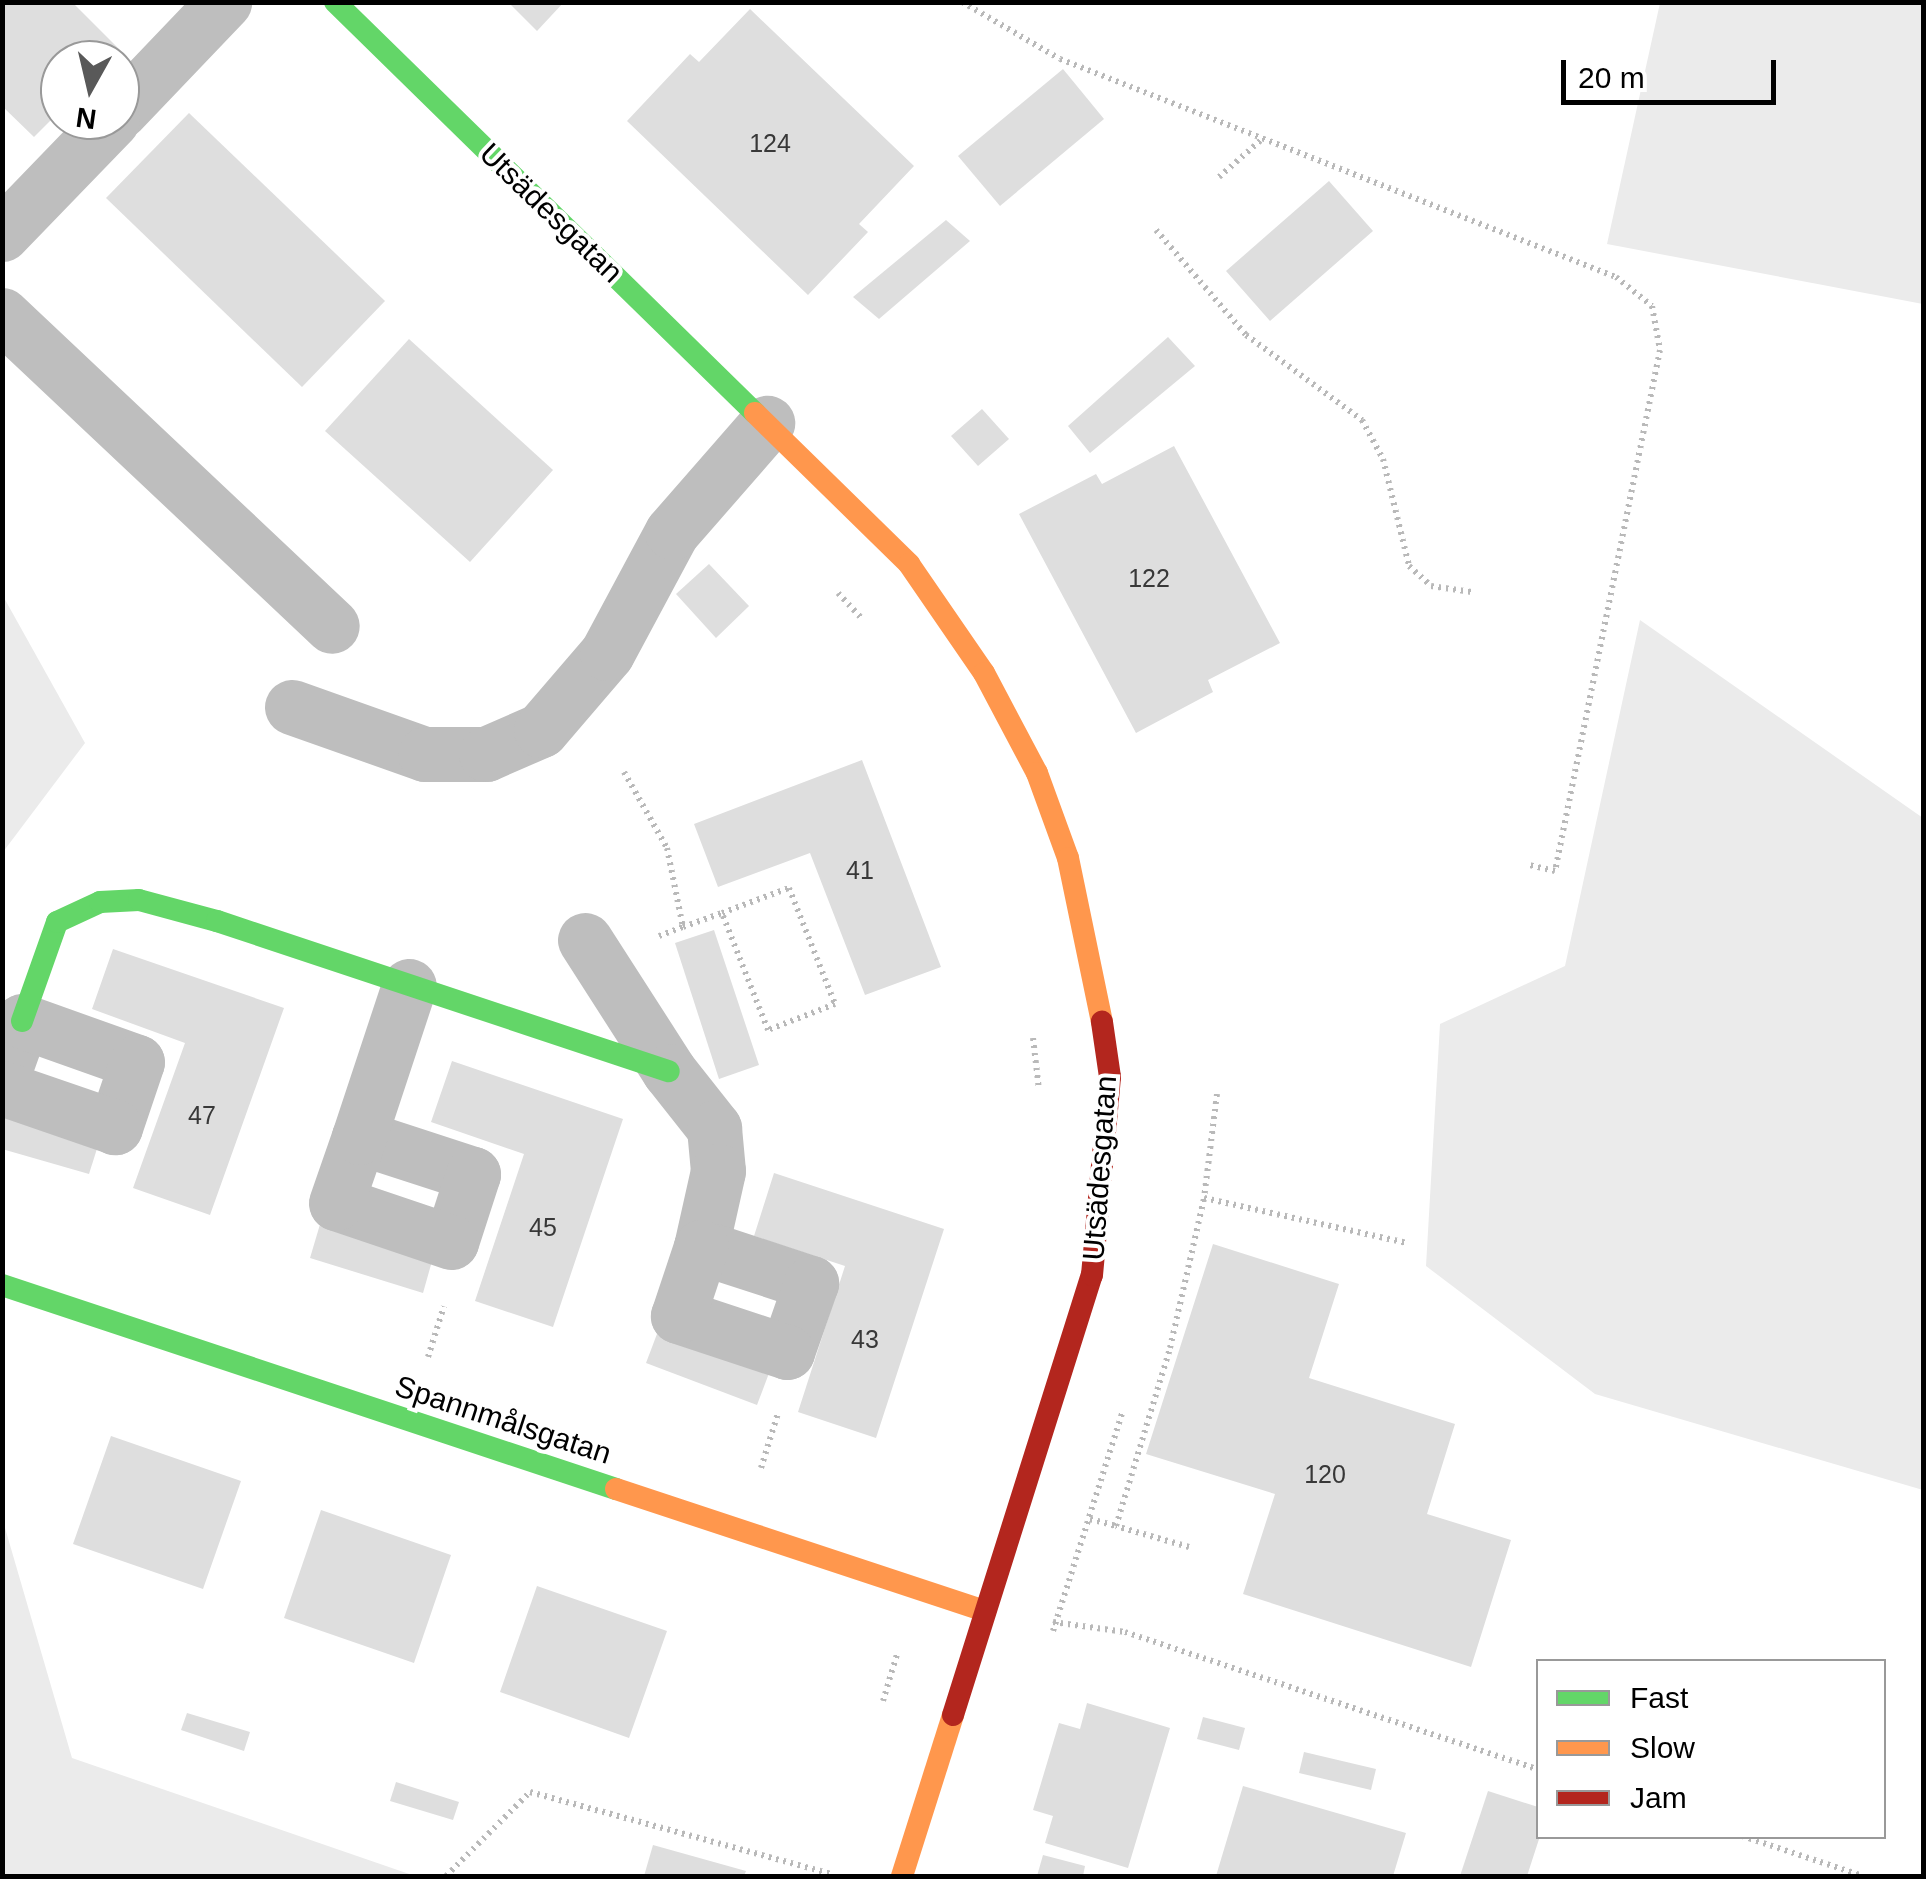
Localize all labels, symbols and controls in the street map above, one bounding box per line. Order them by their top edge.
north arrow [40,40,140,140]
scale bar [1566,40,1781,102]
text: 20 m [1578,61,1645,94]
text: N [74,101,98,135]
house number: 124 [749,128,791,158]
street label: Utsädesgatan [472,136,630,290]
house number: 122 [1128,563,1170,593]
house number: 41 [846,855,874,885]
street label: Utsädesgatan [1076,1074,1124,1262]
house number: 47 [188,1100,216,1130]
house number: 45 [529,1212,557,1242]
house number: 43 [851,1324,879,1354]
street label: Spannmålsgatan [390,1368,616,1472]
house number: 120 [1304,1459,1346,1489]
legend [1536,1659,1886,1839]
text: Fast [1630,1681,1688,1714]
text: Slow [1630,1731,1695,1764]
text: Jam [1630,1781,1687,1814]

